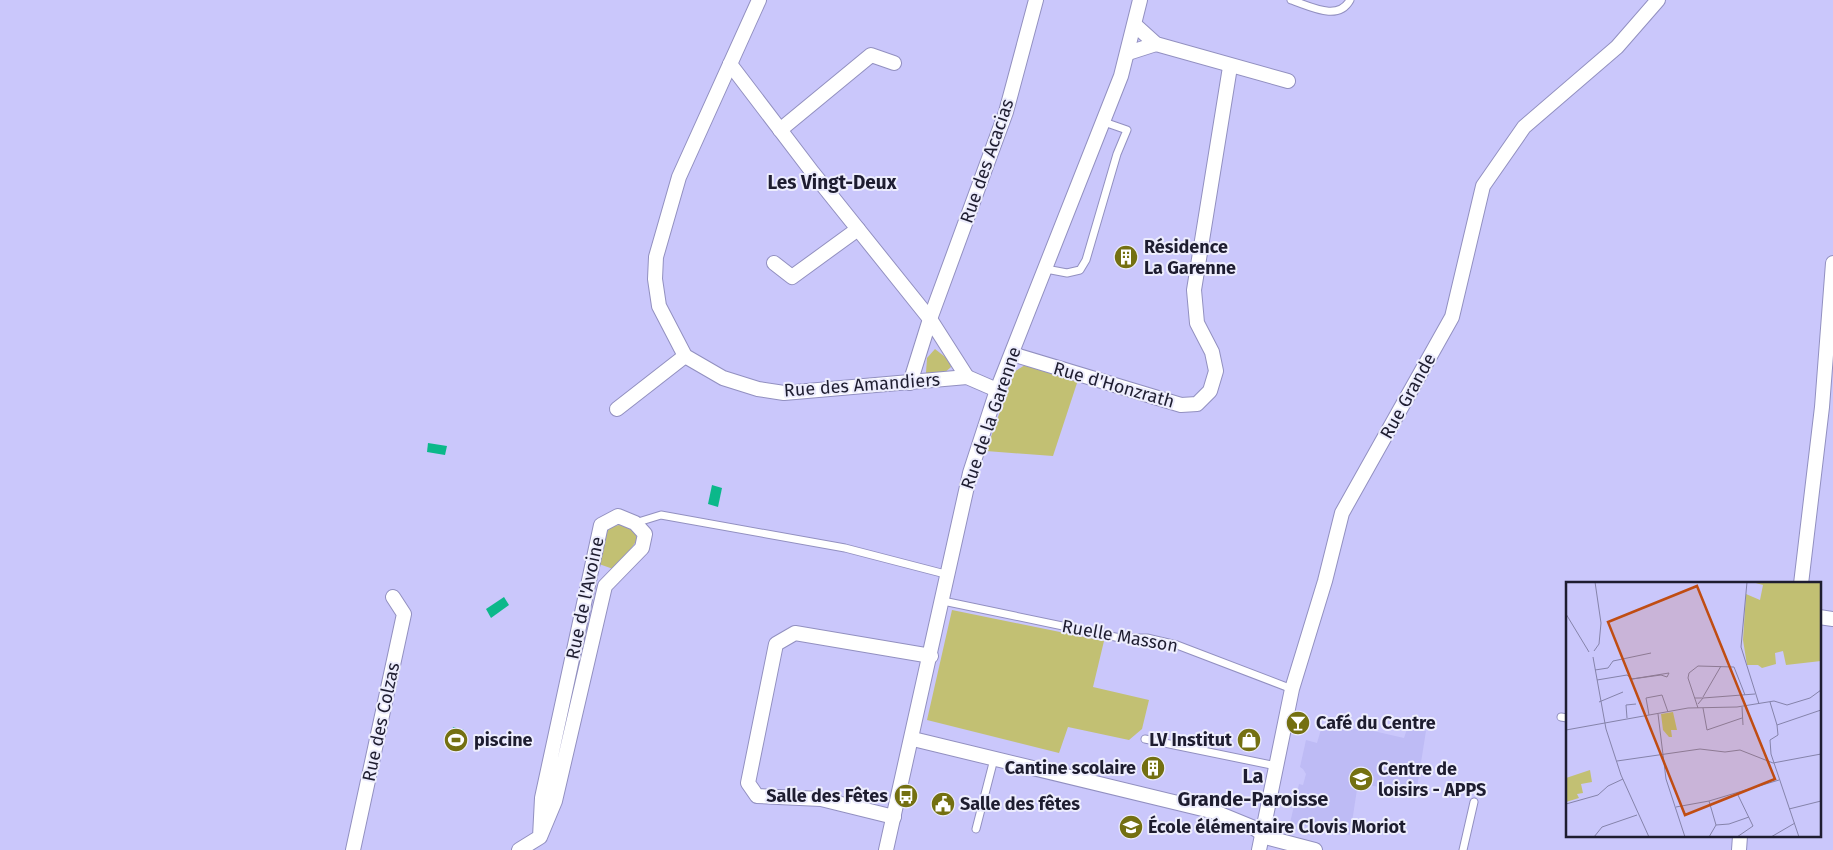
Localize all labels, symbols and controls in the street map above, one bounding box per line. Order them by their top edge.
street label: Rue des Acacias [955,96,1019,226]
district label: Les Vingt-Deux [768,171,897,194]
place label: Résidence La Garenne [1144,236,1236,279]
building icon: Résidence La Garenne [1113,244,1139,270]
street label: Rue de la Garenne [956,344,1026,492]
street label: Rue Grande [1375,349,1441,443]
street label: Rue d'Honzrath [1051,357,1177,413]
street label: Rue des Amandiers [783,369,941,401]
street label: Rue de l'Avoine [561,535,609,661]
inset map [1566,582,1820,838]
street label: Ruelle Masson [1060,615,1180,657]
street label: Rue des Colzas [358,661,404,783]
bar icon: Café du Centre [1285,710,1311,736]
place label: Café du Centre [1316,712,1436,734]
sports icon: piscine [443,727,469,753]
shop icon: LV Institut [1236,727,1262,753]
place label: piscine [474,729,533,751]
place label: LV Institut [1149,729,1233,751]
building icon: Cantine scolaire [1140,755,1166,781]
place label: Cantine scolaire [1005,757,1136,779]
place label: Centre de loisirs - APPS [1378,758,1486,801]
district label: La Grande-Paroisse [1178,764,1328,811]
school or university icon: Centre de loisirs - APPS [1348,766,1374,792]
bus stop icon: Salle des Fêtes [893,783,919,809]
place label: Salle des Fêtes [766,785,888,807]
public building icon: Salle des fêtes [930,791,956,817]
place label: Salle des fêtes [960,793,1080,815]
school or university icon: École élémentaire Clovis Moriot [1118,814,1144,840]
place label: École élémentaire Clovis Moriot [1148,815,1407,838]

